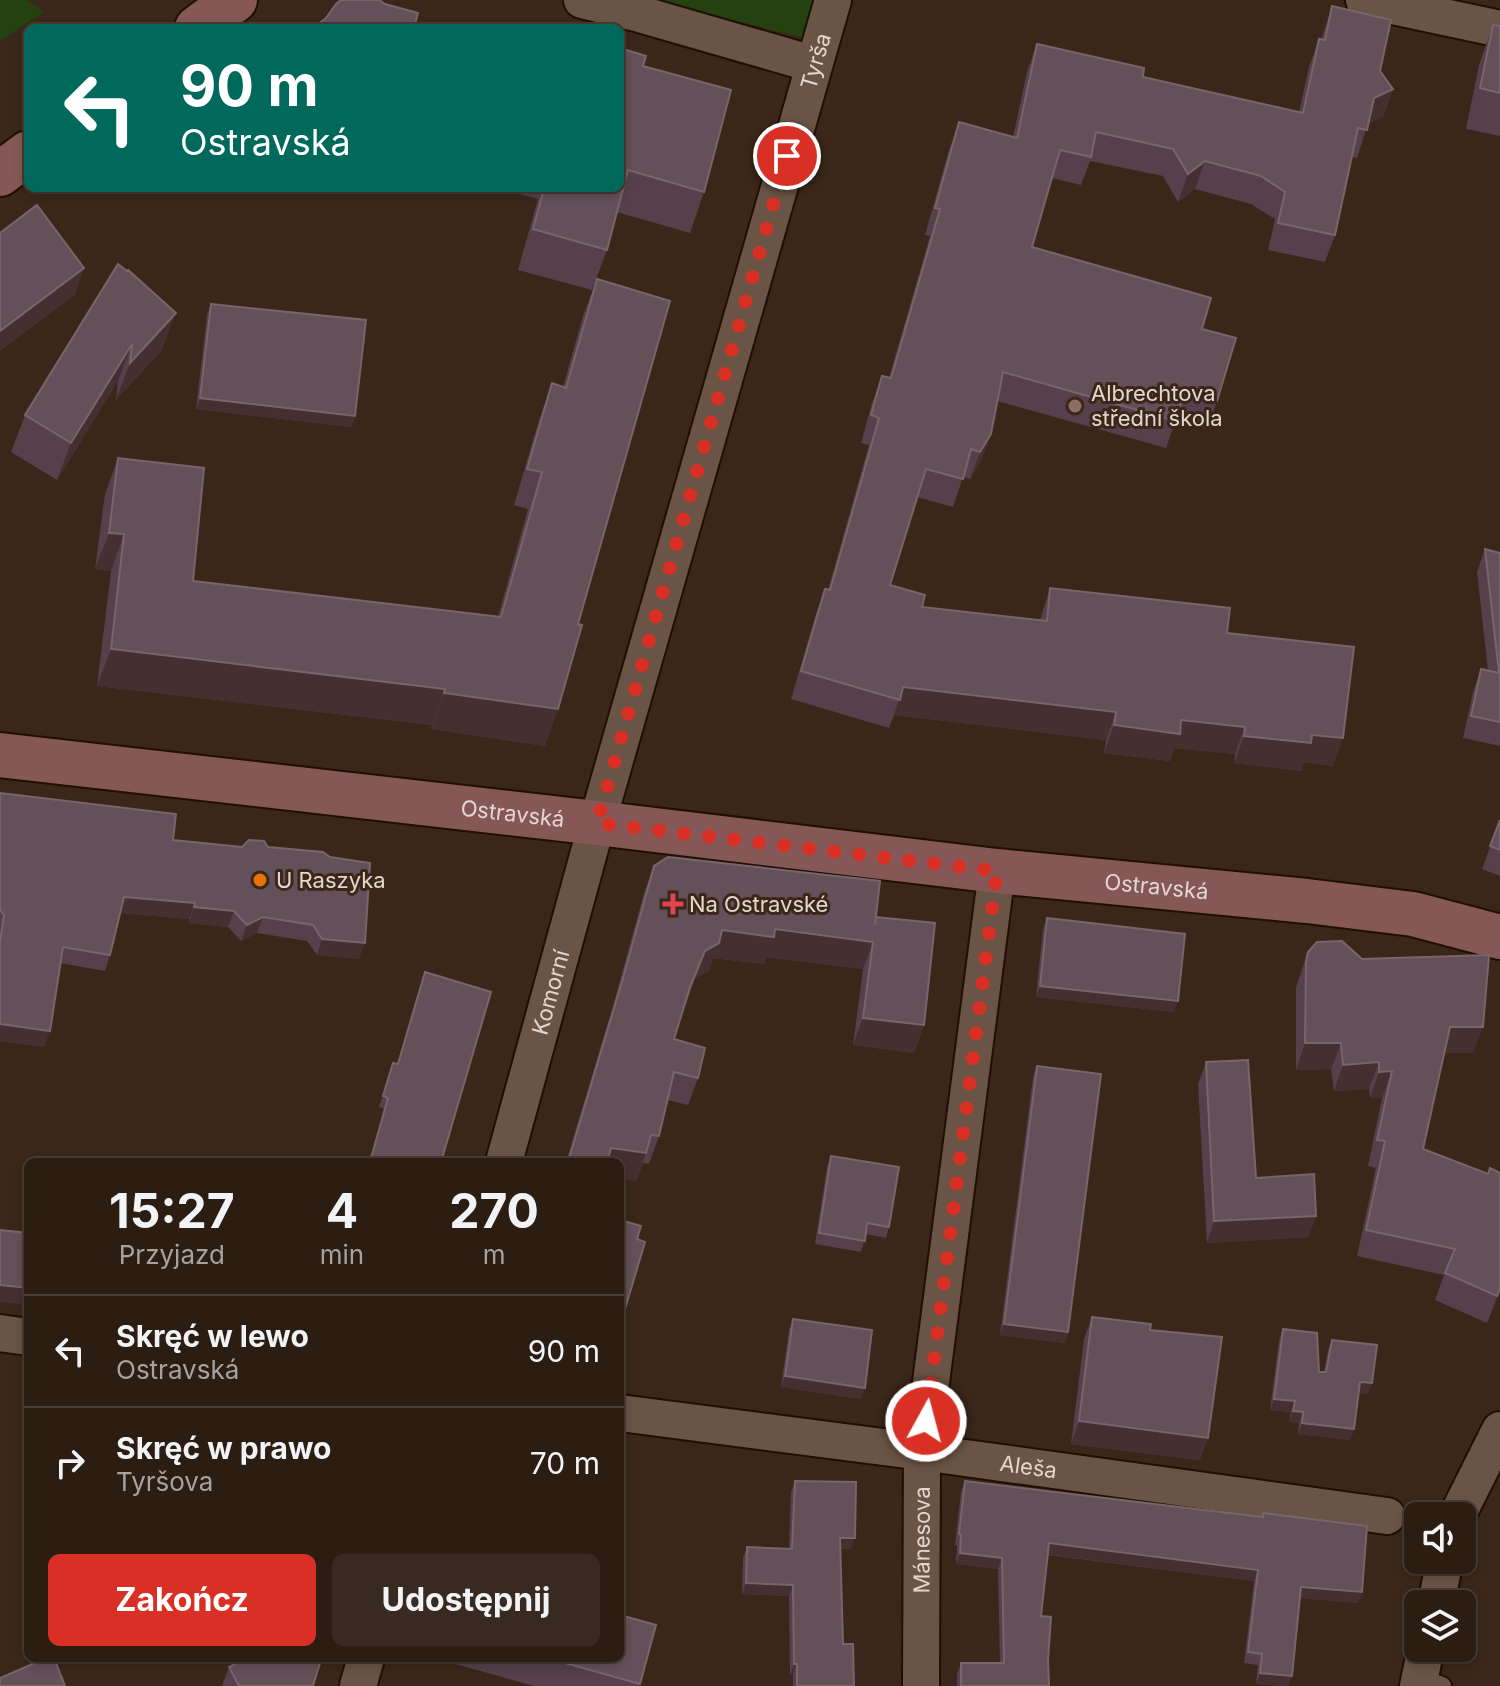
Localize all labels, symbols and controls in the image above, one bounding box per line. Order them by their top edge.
street label: Tyrša [795,30,836,92]
text: 90 m [180,52,319,120]
icon: left [48,56,152,160]
text: Ostravská [180,120,351,164]
pin [753,122,821,190]
icon: arrive [765,134,809,178]
place label: Albrechtova střední škola [1091,380,1223,431]
marker: Albrechtova střední škola [1066,397,1084,415]
street label: Ostravská [459,795,566,832]
place label: U Raszyka [276,867,386,893]
street label: Ostravská [1103,868,1210,904]
marker: U Raszyka [251,871,269,889]
place label: Na Ostravské [689,891,828,917]
marker: Na Ostravské [664,895,682,913]
street label: Komorní [527,946,575,1037]
text: 15:27 [109,1181,235,1240]
text: 4 [326,1181,358,1240]
text: 270 [449,1181,539,1240]
text: Przyjazd [119,1239,225,1270]
text: min [320,1239,364,1270]
text: m [483,1239,505,1270]
text: Skręć w lewo [116,1318,309,1354]
icon: left [48,1329,92,1373]
text: 90 m [528,1333,600,1369]
text: Ostravská [116,1354,239,1385]
position arrow [884,1379,968,1463]
text: Skręć w prawo [116,1430,331,1466]
icon: right [48,1441,92,1485]
text: 70 m [530,1445,600,1481]
street label: Aleša [998,1450,1059,1483]
text: Tyršova [116,1466,213,1497]
street label: Mánesova [908,1486,935,1594]
map controls [1404,1502,1476,1662]
button: sound [1404,1502,1476,1574]
button: Zakończ [48,1554,316,1646]
button: Udostępnij [332,1554,600,1646]
button: layers [1404,1590,1476,1662]

